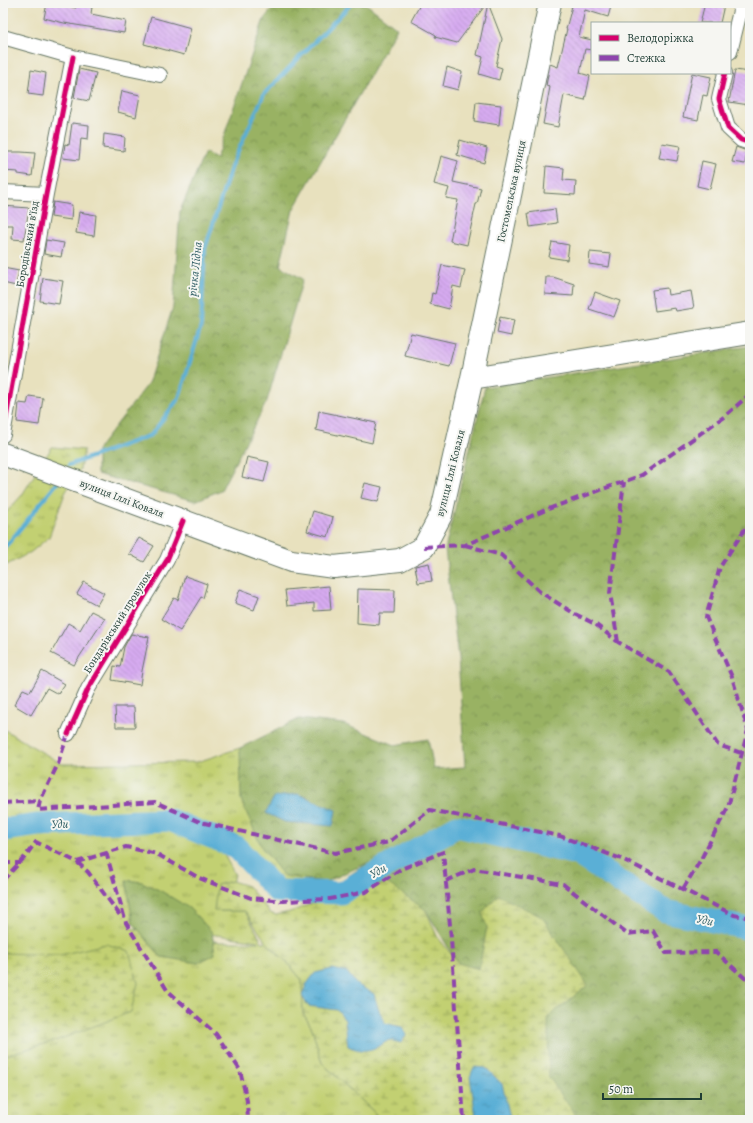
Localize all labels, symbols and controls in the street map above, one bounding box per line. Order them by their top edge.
legend [591,22,731,74]
text: Велодоріжка [627,30,694,46]
text: Стежка [627,50,666,66]
street label: Гостомельська вулиця [493,139,530,244]
street label: Бородівський в’їзд [12,199,43,289]
water label: річка Лідна [184,241,206,298]
street label: вулиця Іллі Коваля [432,428,469,518]
street label: вулиця Іллі Коваля [77,475,166,521]
street label: Бондарівський провулок [80,568,155,676]
water label: Уди [51,816,69,832]
water label: Уди [367,860,389,882]
water label: Уди [695,910,715,930]
scale bar [603,1075,701,1101]
text: 50 m [609,1081,633,1097]

